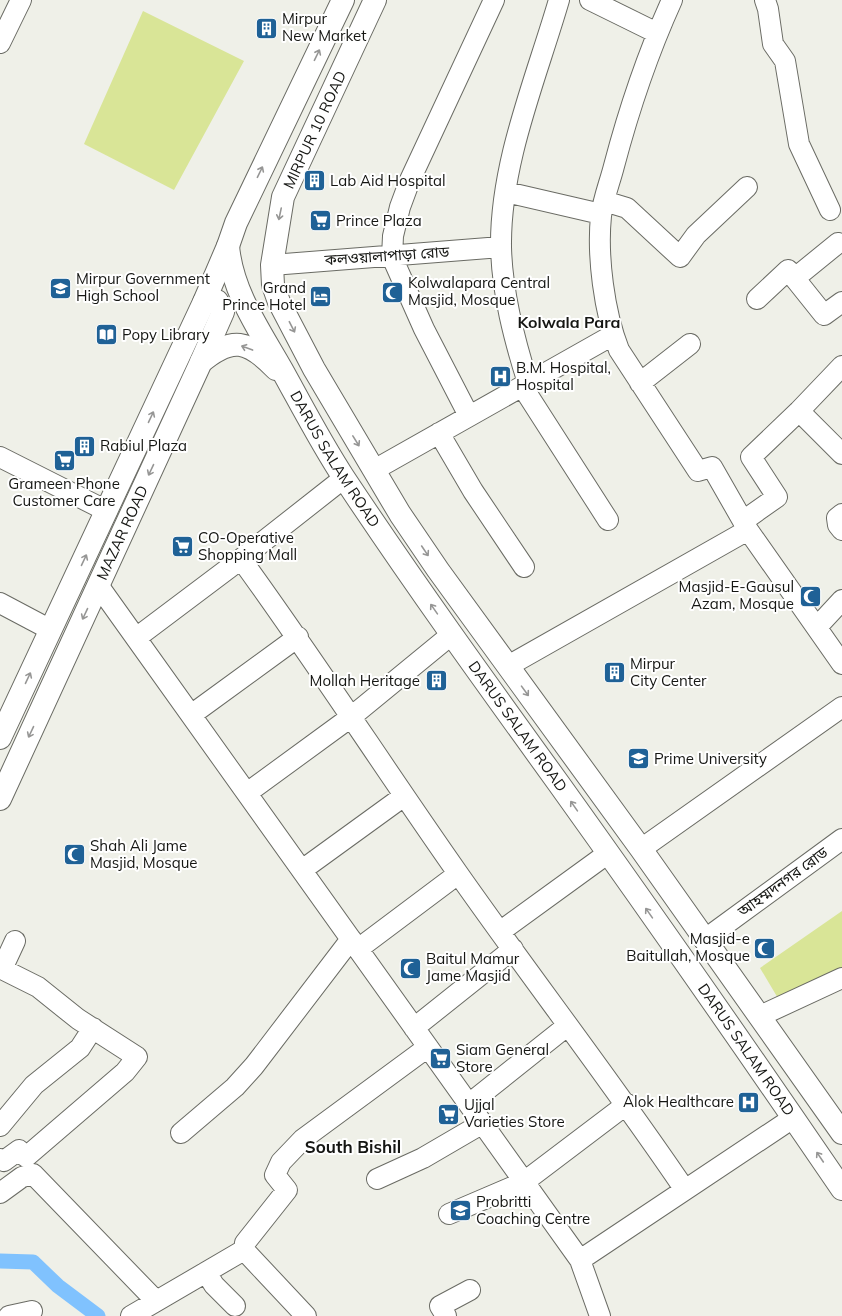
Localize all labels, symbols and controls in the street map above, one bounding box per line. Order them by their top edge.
place label: Mirpur New Market [282,9,366,45]
building icon: Mirpur New Market [253,15,279,41]
one-way arrow [314,50,321,62]
street label: MIRPUR 10 ROAD [279,68,350,192]
one-way arrow [257,167,264,179]
building icon: Lab Aid Hospital [301,168,327,194]
place label: Lab Aid Hospital [330,171,446,190]
one-way arrow [275,207,283,220]
supermarket icon: Prince Plaza [307,208,333,234]
place label: Prince Plaza [336,211,422,230]
street label: কলওয়ালাপাড়া রোড [323,242,450,269]
place label: Mirpur Government High School [76,269,210,305]
place label: Kolwalapara Central Masjid, Mosque [408,273,550,309]
school or university icon: Mirpur Government High School [48,275,74,301]
place label: Grand Prince Hotel [222,278,306,314]
mosque icon: Kolwalapara Central Masjid, Mosque [379,279,405,305]
hotel icon: Grand Prince Hotel [308,284,334,310]
district label: Kolwala Para [518,312,620,332]
one-way arrow [289,321,296,333]
library icon: Popy Library [93,322,119,348]
place label: Popy Library [122,325,210,344]
one-way arrow [241,344,254,351]
place label: B.M. Hospital, Hospital [516,358,611,394]
hospital icon: B.M. Hospital, Hospital [488,364,514,390]
street label: DARUS SALAM ROAD [286,387,384,531]
one-way arrow [147,411,155,423]
building icon: Rabiul Plaza [72,433,98,459]
one-way arrow [352,435,360,446]
place label: Rabiul Plaza [100,436,187,455]
supermarket icon: Grameen Phone Customer Care [51,448,77,474]
one-way arrow [147,464,154,476]
place label: Grameen Phone Customer Care [8,474,120,510]
street label: MAZAR ROAD [92,482,152,583]
place label: CO-Operative Shopping Mall [198,528,297,564]
supermarket icon: CO-Operative Shopping Mall [170,534,196,560]
one-way arrow [421,545,429,556]
one-way arrow [81,554,88,566]
place label: Masjid-E-Gausul Azam, Mosque [679,577,794,613]
mosque icon: Masjid-E-Gausul Azam, Mosque [797,583,823,609]
one-way arrow [429,604,438,615]
one-way arrow [81,608,88,620]
place label: Mirpur City Center [630,654,707,690]
street label: DARUS SALAM ROAD [464,657,571,795]
building icon: Mirpur City Center [601,660,627,686]
building icon: Mollah Heritage [423,668,449,694]
place label: Mollah Heritage [310,671,420,690]
one-way arrow [25,672,32,684]
one-way arrow [521,685,529,696]
one-way arrow [27,726,34,738]
school or university icon: Prime University [626,746,652,772]
place label: Prime University [654,749,767,768]
one-way arrow [570,801,578,812]
place label: Shah Ali Jame Masjid, Mosque [90,836,197,872]
mosque icon: Shah Ali Jame Masjid, Mosque [61,842,87,868]
street label: আহম্মদনগর রোড [733,842,832,921]
one-way arrow [645,907,653,918]
place label: Masjid-e Baitullah, Mosque [626,929,750,965]
mosque icon: Masjid-e Baitullah, Mosque [752,935,778,961]
place label: Baitul Mamur Jame Masjid [426,949,520,985]
mosque icon: Baitul Mamur Jame Masjid [398,955,424,981]
street label: DARUS SALAM ROAD [694,980,799,1119]
place label: Siam General Store [456,1040,549,1076]
supermarket icon: Siam General Store [428,1046,454,1072]
hospital icon: Alok Healthcare [736,1089,762,1115]
place label: Alok Healthcare [623,1092,734,1111]
place label: Ujjal Varieties Store [464,1095,565,1131]
supermarket icon: Ujjal Varieties Store [435,1101,461,1127]
district label: South Bishil [305,1136,401,1157]
one-way arrow [816,1151,824,1162]
place label: Probritti Coaching Centre [476,1192,590,1228]
school or university icon: Probritti Coaching Centre [448,1198,474,1224]

